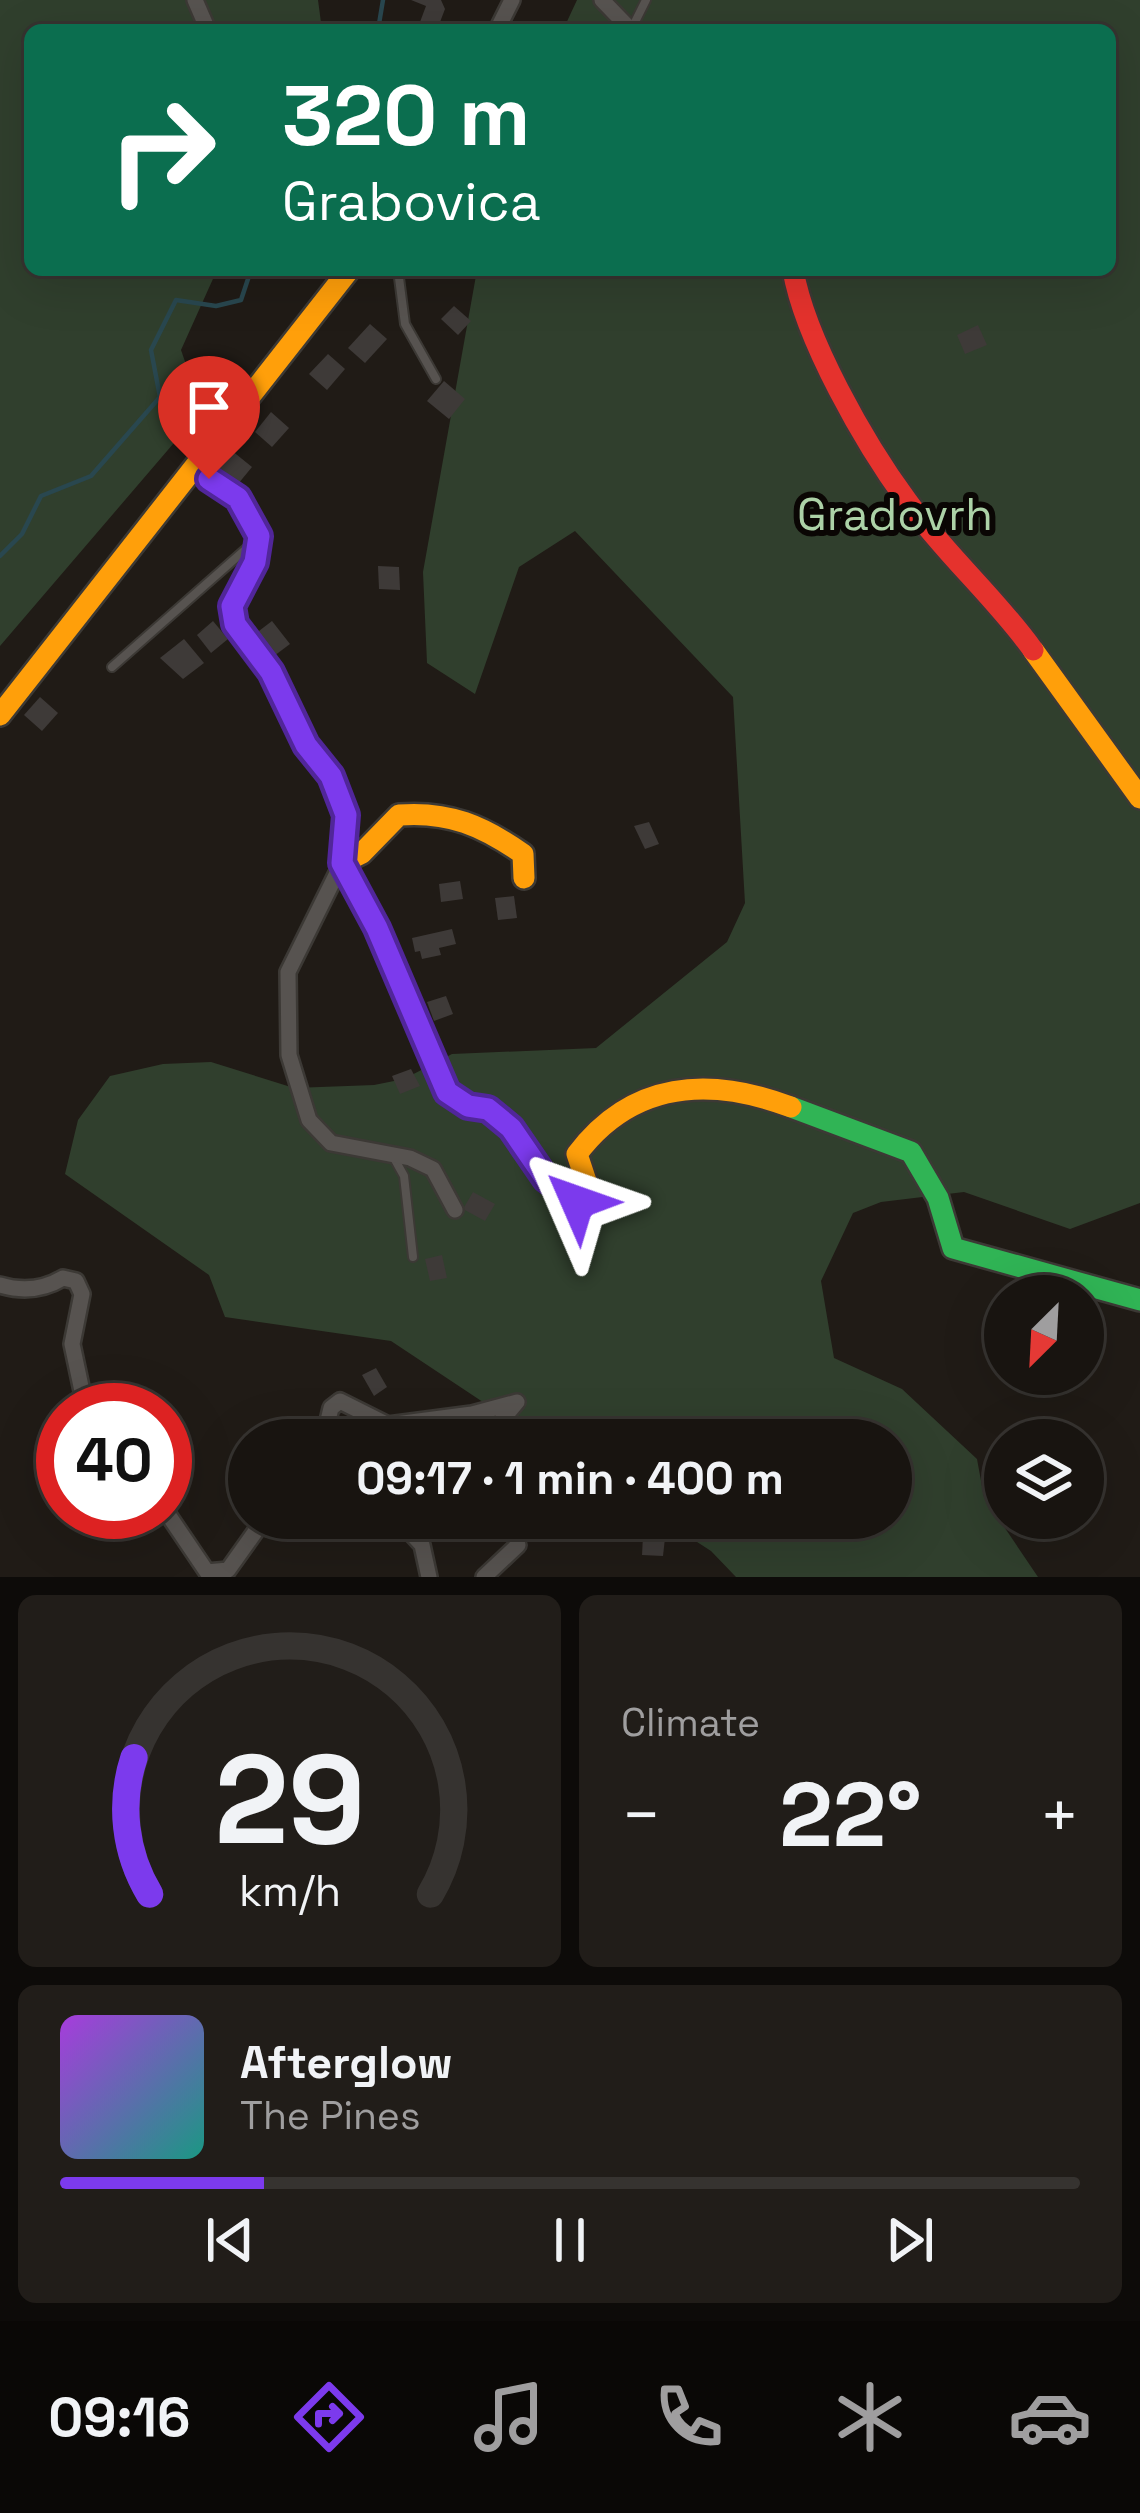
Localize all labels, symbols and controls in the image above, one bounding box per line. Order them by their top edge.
text: 320 m [282,62,530,170]
icon: right [84,72,240,228]
text: Grabovica [282,167,541,236]
pin [158,356,260,479]
icon: arrive [176,374,242,440]
park label: Gradovrh [797,486,993,543]
position arrow [514,1139,640,1265]
north arrow [984,1275,1104,1395]
map controls [984,1275,1104,1539]
speed limit sign: 40 [36,1383,192,1539]
button: layers [984,1419,1104,1539]
text: 09:17 · 1 min · 400 m [356,1450,784,1507]
text: Climate [621,1698,760,1747]
text: 29 [214,1720,365,1879]
text: 22° [779,1757,922,1872]
text: − [621,1773,662,1857]
text: + [1039,1773,1080,1857]
text: km/h [238,1864,341,1919]
text: Afterglow [240,2034,453,2091]
text: The Pines [240,2091,421,2140]
icon: previous [197,2207,263,2273]
icon: pause [537,2207,603,2273]
icon: next [877,2207,943,2273]
icon: directions [287,2375,371,2459]
icon: music [467,2375,551,2459]
icon: phone [647,2375,731,2459]
icon: climate [828,2375,912,2459]
icon: car [1008,2375,1092,2459]
text: 09:16 [48,2383,190,2452]

